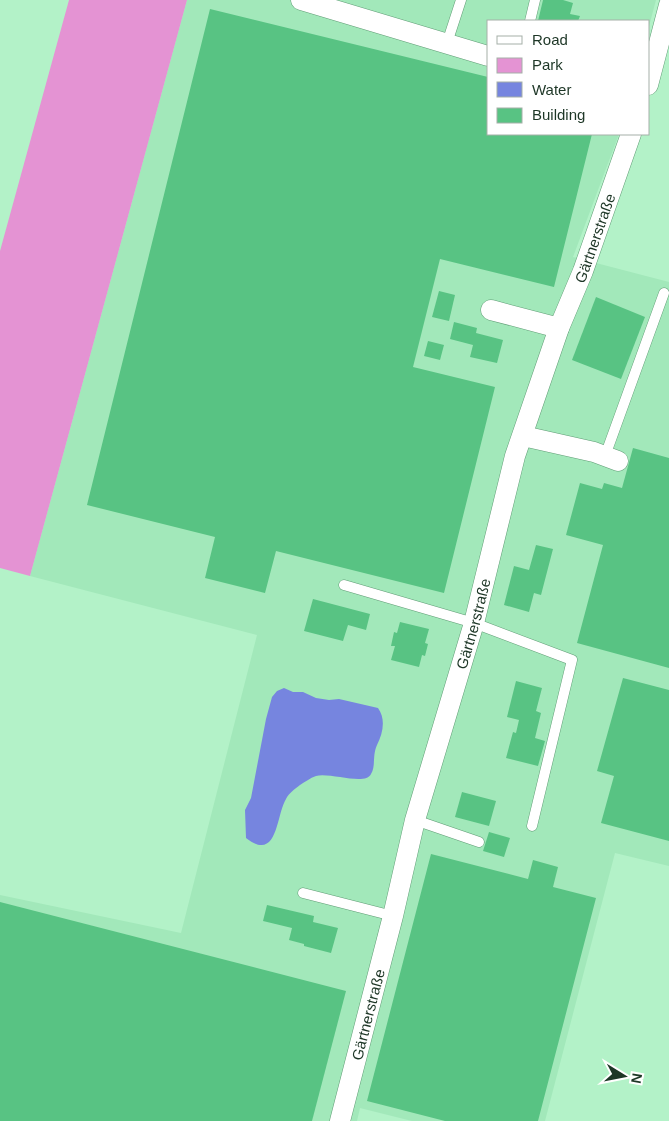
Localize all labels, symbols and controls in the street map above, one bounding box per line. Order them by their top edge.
legend [487,20,649,135]
text: Road [532,31,568,48]
text: Park [532,56,563,73]
text: Water [532,81,571,98]
text: Building [532,106,585,123]
street label: Gärtnerstraße [571,191,618,285]
street label: Gärtnerstraße [452,576,493,671]
street label: Gärtnerstraße [348,967,387,1062]
north arrow [599,1051,649,1101]
text: N [628,1072,646,1085]

